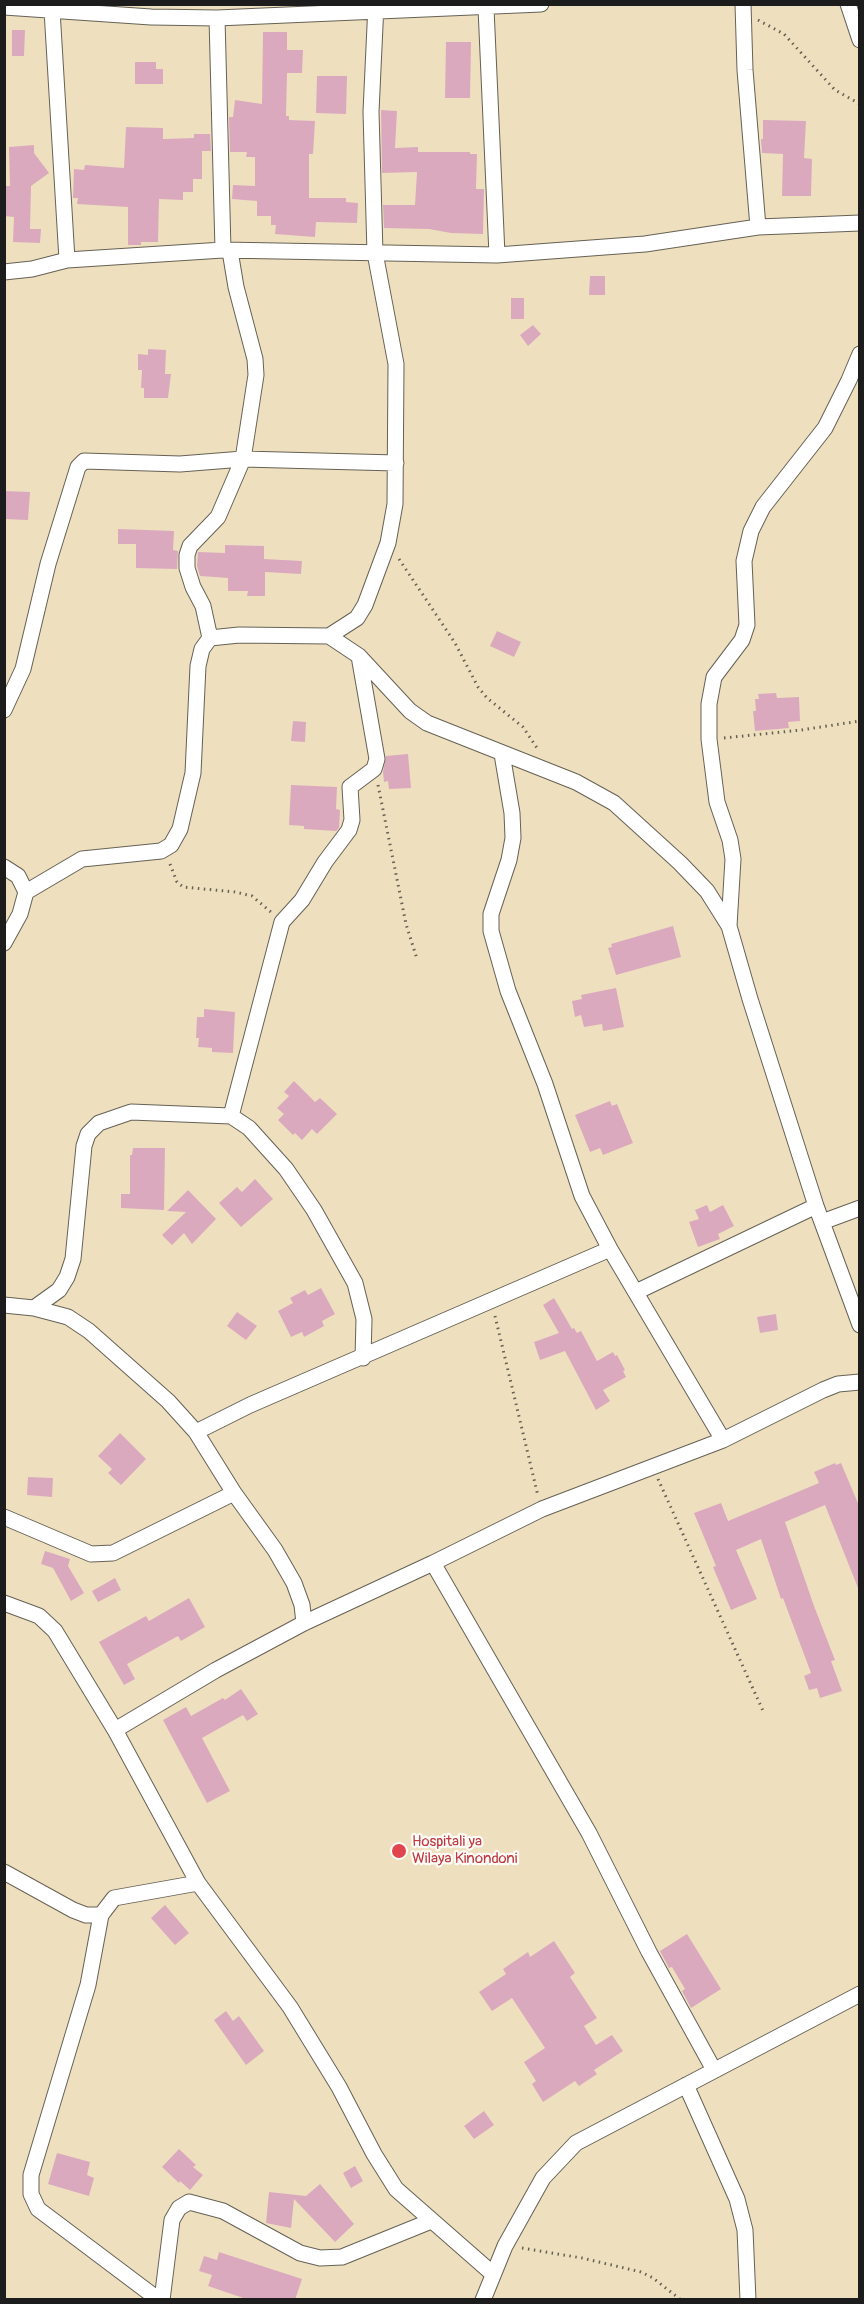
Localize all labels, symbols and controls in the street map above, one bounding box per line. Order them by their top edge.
place label: Hospitali ya Wilaya Kinondoni [412,1833,518,1868]
marker: Hospitali ya Wilaya Kinondoni [390,1842,408,1860]

